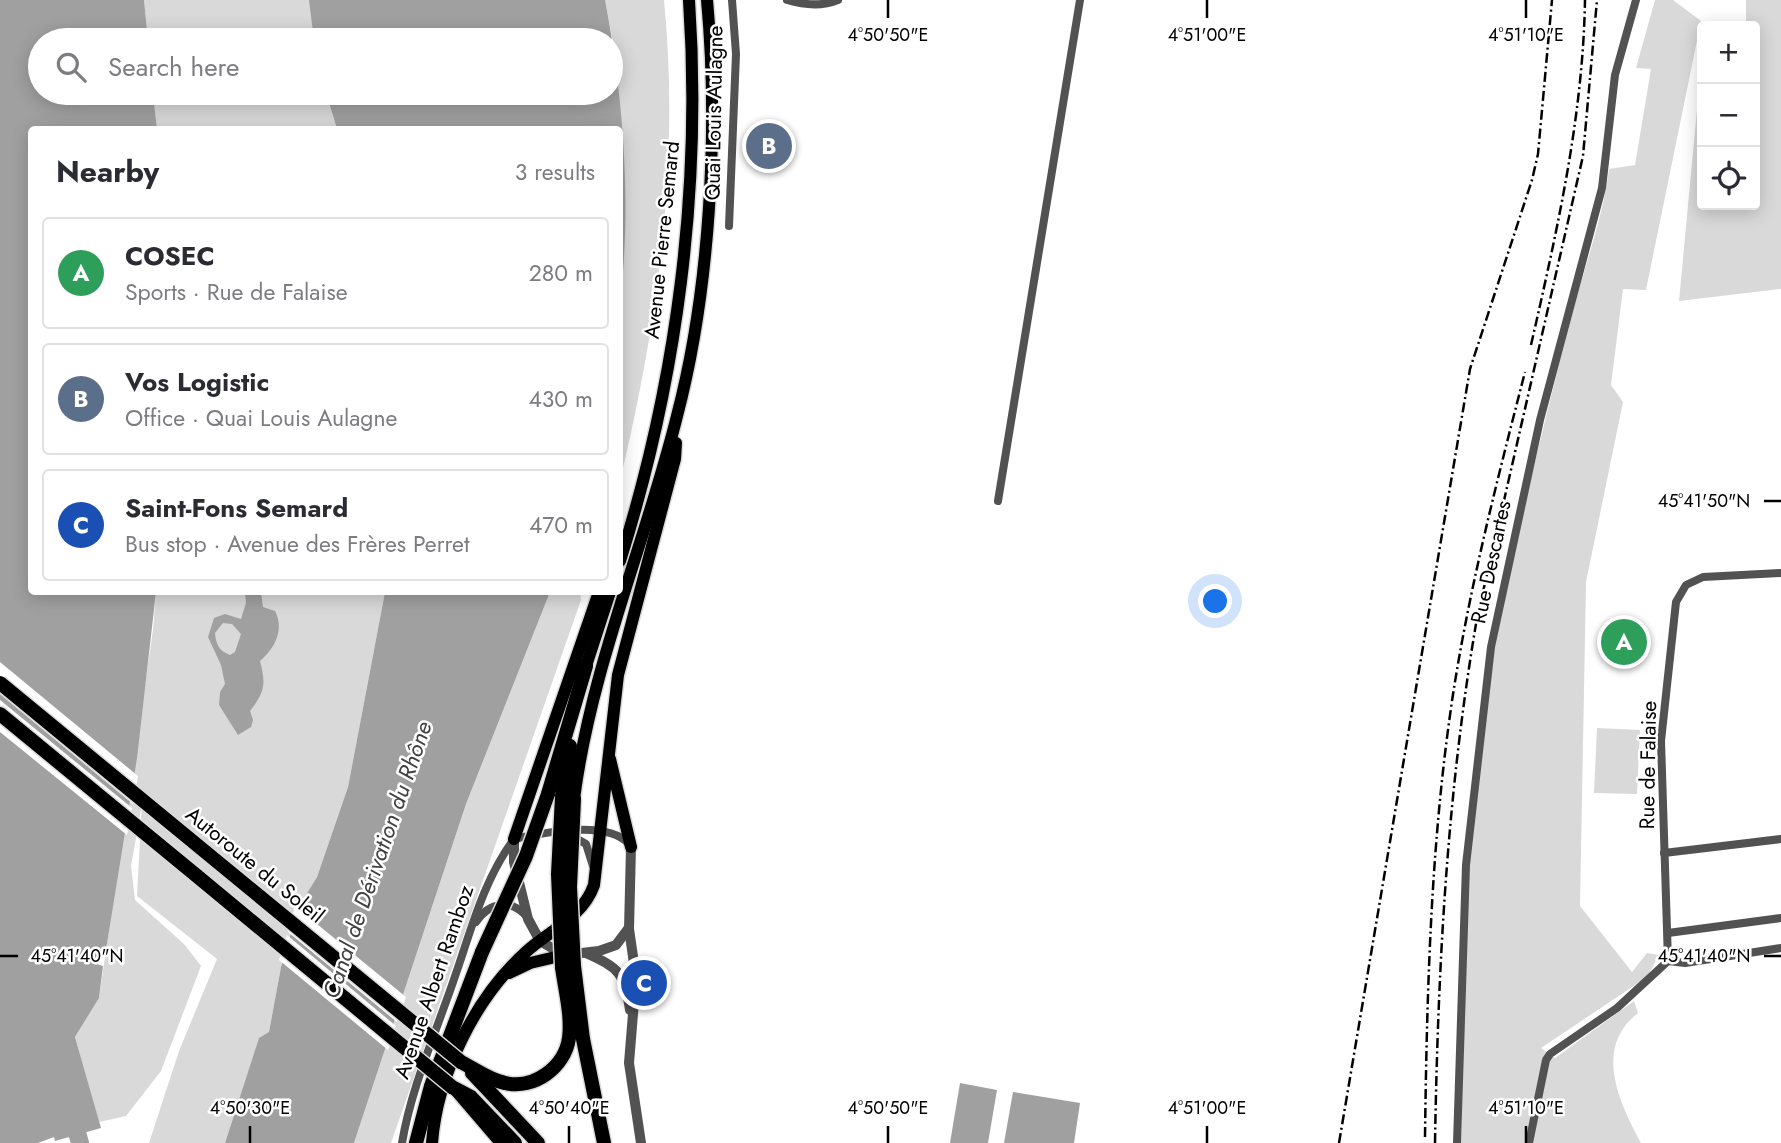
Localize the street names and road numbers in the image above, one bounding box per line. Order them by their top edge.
street label: Quai Louis Aulagne [697,25,731,201]
street label: Avenue Pierre Semard [637,140,687,340]
street label: Rue Descartes [1463,498,1519,626]
street label: Rue de Falaise [1632,700,1664,830]
street label: Autoroute du Soleil [179,800,331,930]
street label: Avenue Albert Ramboz [387,881,481,1083]

